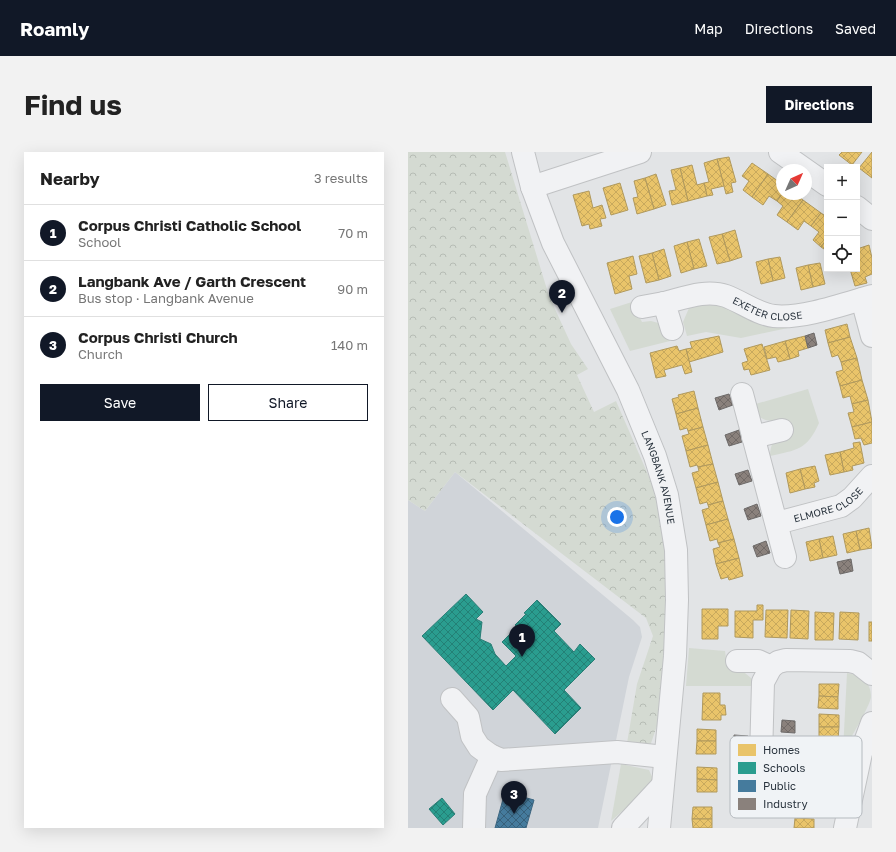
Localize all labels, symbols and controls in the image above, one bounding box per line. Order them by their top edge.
text: Roamly [20,17,89,40]
text: Map [694,20,723,37]
text: Directions [745,20,813,37]
text: Saved [835,20,876,37]
button: Directions [766,86,872,123]
text: Find us [24,88,122,121]
north arrow [776,164,812,200]
map controls [824,164,860,272]
button: + [824,164,860,200]
text: Nearby [40,168,100,189]
text: 3 results [314,170,368,186]
button: − [824,200,860,236]
text: Corpus Christi Catholic School [78,216,301,234]
text: 1 [50,225,56,241]
text: 70 m [338,225,368,241]
text: School [78,234,121,250]
button: locate [824,236,860,272]
text: Langbank Ave / Garth Crescent [78,272,306,290]
pin: 2 [549,280,575,313]
text: 2 [49,281,57,297]
text: 90 m [337,281,368,297]
text: Bus stop · Langbank Avenue [78,290,254,306]
street label: EXETER CLOSE [731,294,803,322]
text: Corpus Christi Church [78,328,238,346]
text: 3 [49,337,57,353]
text: 140 m [331,337,368,353]
text: Church [78,346,123,362]
button: Save [40,384,200,421]
button: Share [208,384,368,421]
street label: LANGBANK AVENUE [639,429,678,525]
street label: ELMORE CLOSE [792,484,865,524]
your location [607,507,627,527]
pin: 1 [509,624,535,657]
legend [730,736,862,818]
text: Homes [763,743,800,756]
text: Schools [763,761,806,774]
text: Public [763,779,796,792]
pin: 3 [501,781,527,814]
text: Industry [763,797,808,810]

